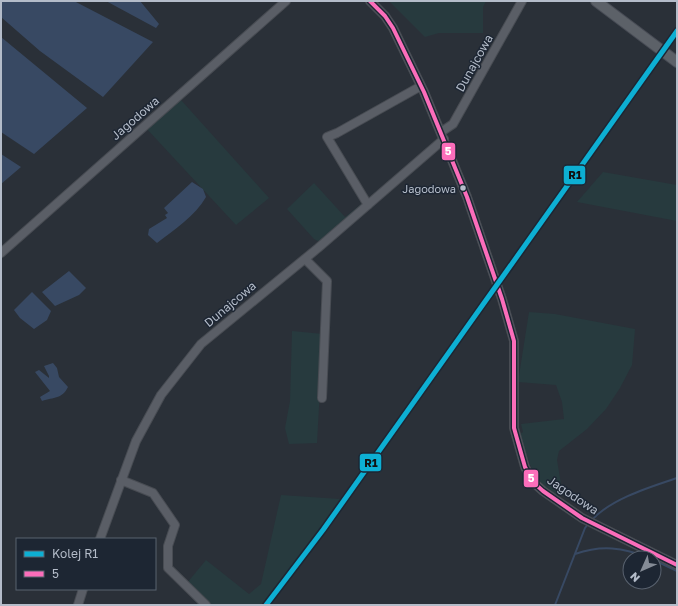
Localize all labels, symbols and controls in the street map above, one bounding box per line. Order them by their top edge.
street label: Dunajcowa [452,32,496,94]
street label: Jagodowa [108,93,162,143]
line badge: 5 [441,142,456,161]
text: 5 [445,144,452,157]
line badge: R1 [563,165,586,185]
text: R1 [568,168,582,181]
place label: Jagodowa [402,182,456,195]
marker: Jagodowa [458,183,468,193]
street label: Dunajcowa [201,278,259,330]
line badge: R1 [359,453,382,472]
text: R1 [364,456,378,469]
line badge: 5 [523,469,539,488]
text: 5 [528,471,535,484]
street label: Jagodowa [544,472,602,518]
legend [16,538,156,590]
text: Kolej R1 [52,546,98,561]
north arrow [622,550,662,590]
text: 5 [52,566,59,581]
text: N [627,570,642,585]

